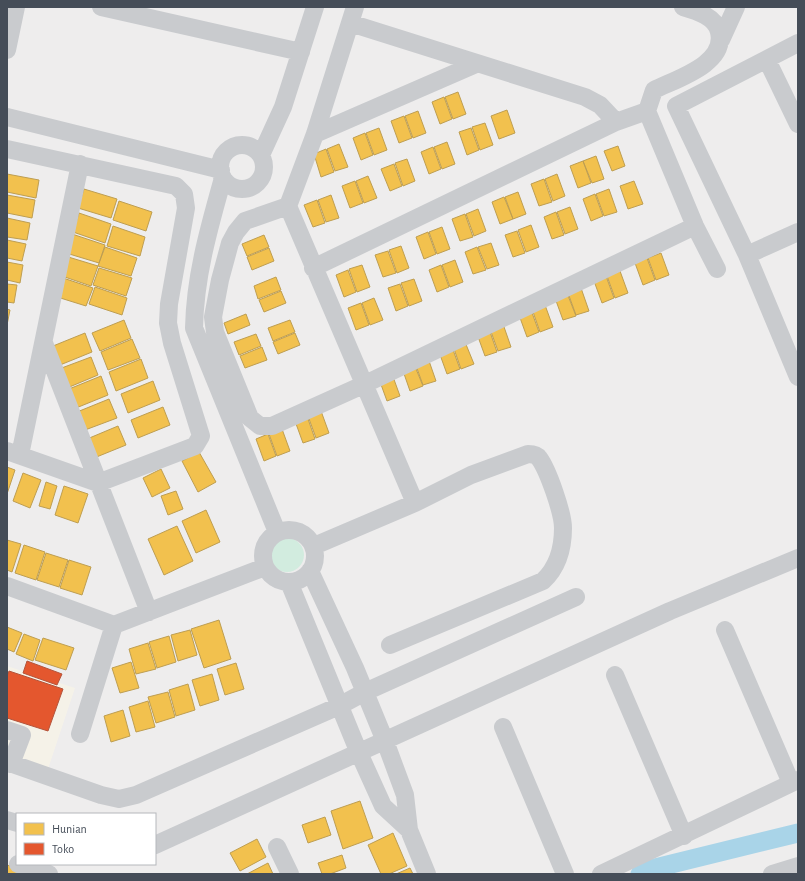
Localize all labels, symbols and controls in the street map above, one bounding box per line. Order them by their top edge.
legend [16,813,156,865]
text: Hunian [52,823,87,835]
text: Toko [52,843,74,855]

